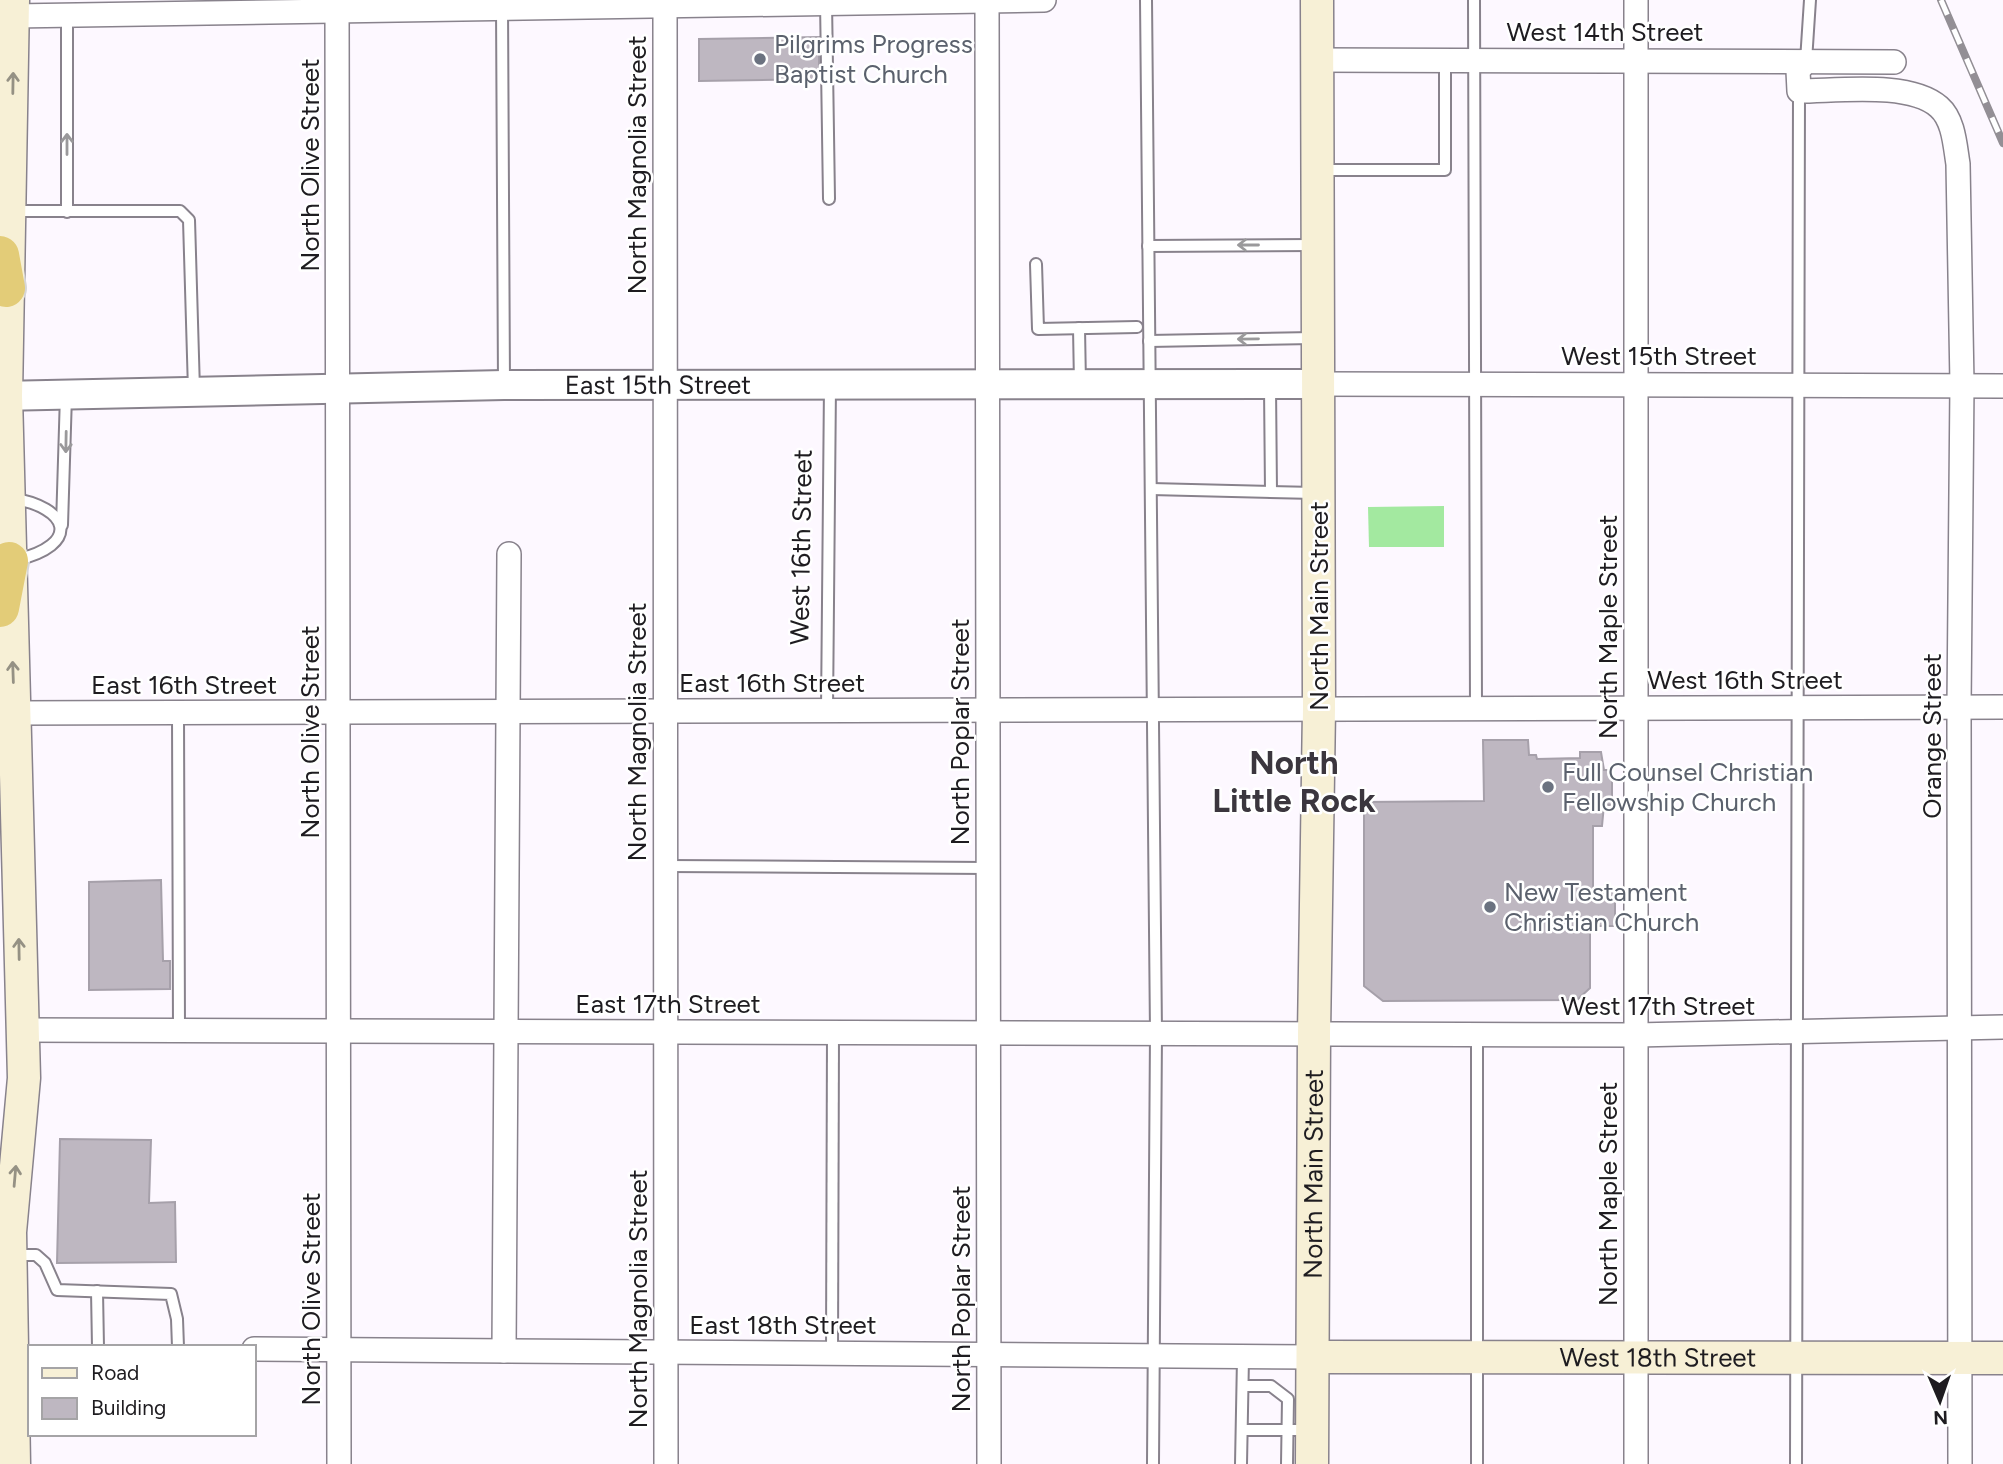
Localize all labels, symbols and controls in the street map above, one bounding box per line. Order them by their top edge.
street label: West 14th Street [1507,16,1704,48]
place label: Pilgrims Progress Baptist Church [774,28,973,90]
street label: North Magnolia Street [621,35,653,295]
marker: Pilgrims Progress Baptist Church [752,51,768,67]
street label: North Olive Street [294,58,326,272]
one-way arrow [6,72,19,95]
one-way arrow [60,132,74,155]
one-way arrow [1237,238,1260,252]
one-way arrow [1237,332,1260,346]
street label: West 15th Street [1561,340,1757,372]
street label: East 15th Street [565,369,751,401]
one-way arrow [59,430,73,453]
street label: West 16th Street [783,449,819,645]
street label: North Main Street [1303,501,1335,711]
street label: North Maple Street [1592,515,1624,739]
street label: North Magnolia Street [621,602,653,862]
street label: North Poplar Street [944,618,976,845]
street label: North Olive Street [294,625,326,839]
street label: Orange Street [1916,653,1948,819]
one-way arrow [7,661,20,684]
street label: West 16th Street [1647,664,1843,696]
street label: East 16th Street [679,667,865,699]
street label: East 16th Street [91,669,277,701]
district label: North Little Rock [1212,743,1376,820]
place label: Full Counsel Christian Fellowship Church [1562,756,1813,818]
marker: Full Counsel Christian Fellowship Church [1540,779,1556,795]
place label: New Testament Christian Church [1504,876,1699,938]
marker: New Testament Christian Church [1482,899,1498,915]
one-way arrow [12,937,26,960]
street label: East 17th Street [575,988,761,1020]
street label: West 17th Street [1561,990,1756,1022]
street label: North Main Street [1297,1069,1330,1279]
street label: North Maple Street [1592,1082,1624,1306]
one-way arrow [9,1165,22,1187]
street label: North Magnolia Street [622,1169,654,1429]
street label: North Poplar Street [945,1185,977,1412]
street label: North Olive Street [295,1192,327,1406]
street label: East 18th Street [689,1309,877,1341]
street label: West 18th Street [1560,1341,1757,1374]
legend [28,1345,256,1436]
text: Road [91,1360,139,1385]
north arrow [1905,1366,1975,1436]
text: Building [91,1395,166,1420]
text: N [1933,1406,1948,1429]

